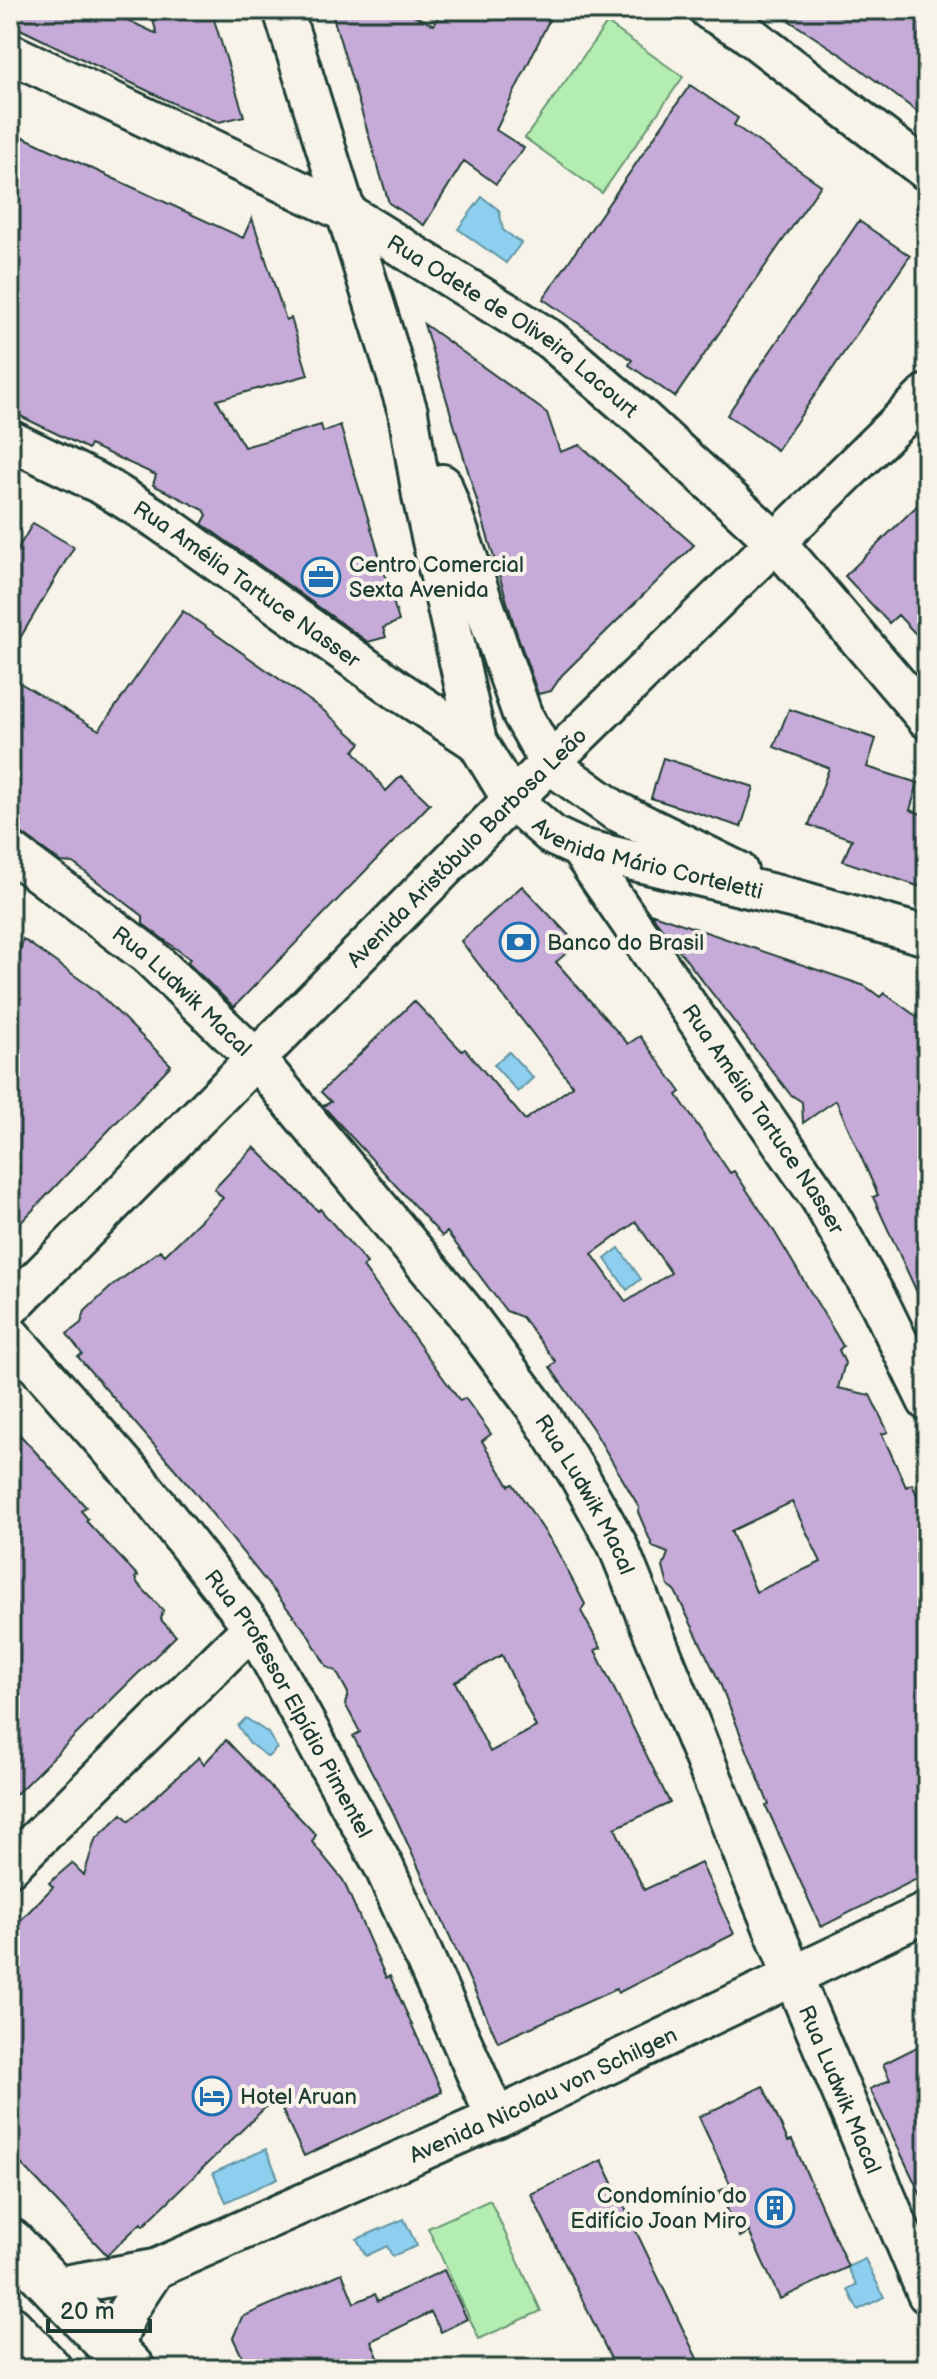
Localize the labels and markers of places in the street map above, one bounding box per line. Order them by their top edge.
place label: Centro Comercial Sexta Avenida [349,552,524,604]
office icon: Centro Comercial Sexta Avenida [300,556,342,598]
bank icon: Banco do Brasil [498,921,540,963]
place label: Banco do Brasil [547,930,704,957]
hotel icon: Hotel Aruan [191,2075,233,2117]
place label: Hotel Aruan [240,2084,357,2111]
place label: Condomínio do Edifício Joan Miro [570,2183,747,2235]
building icon: Condomínio do Edifício Joan Miro [754,2187,796,2229]

